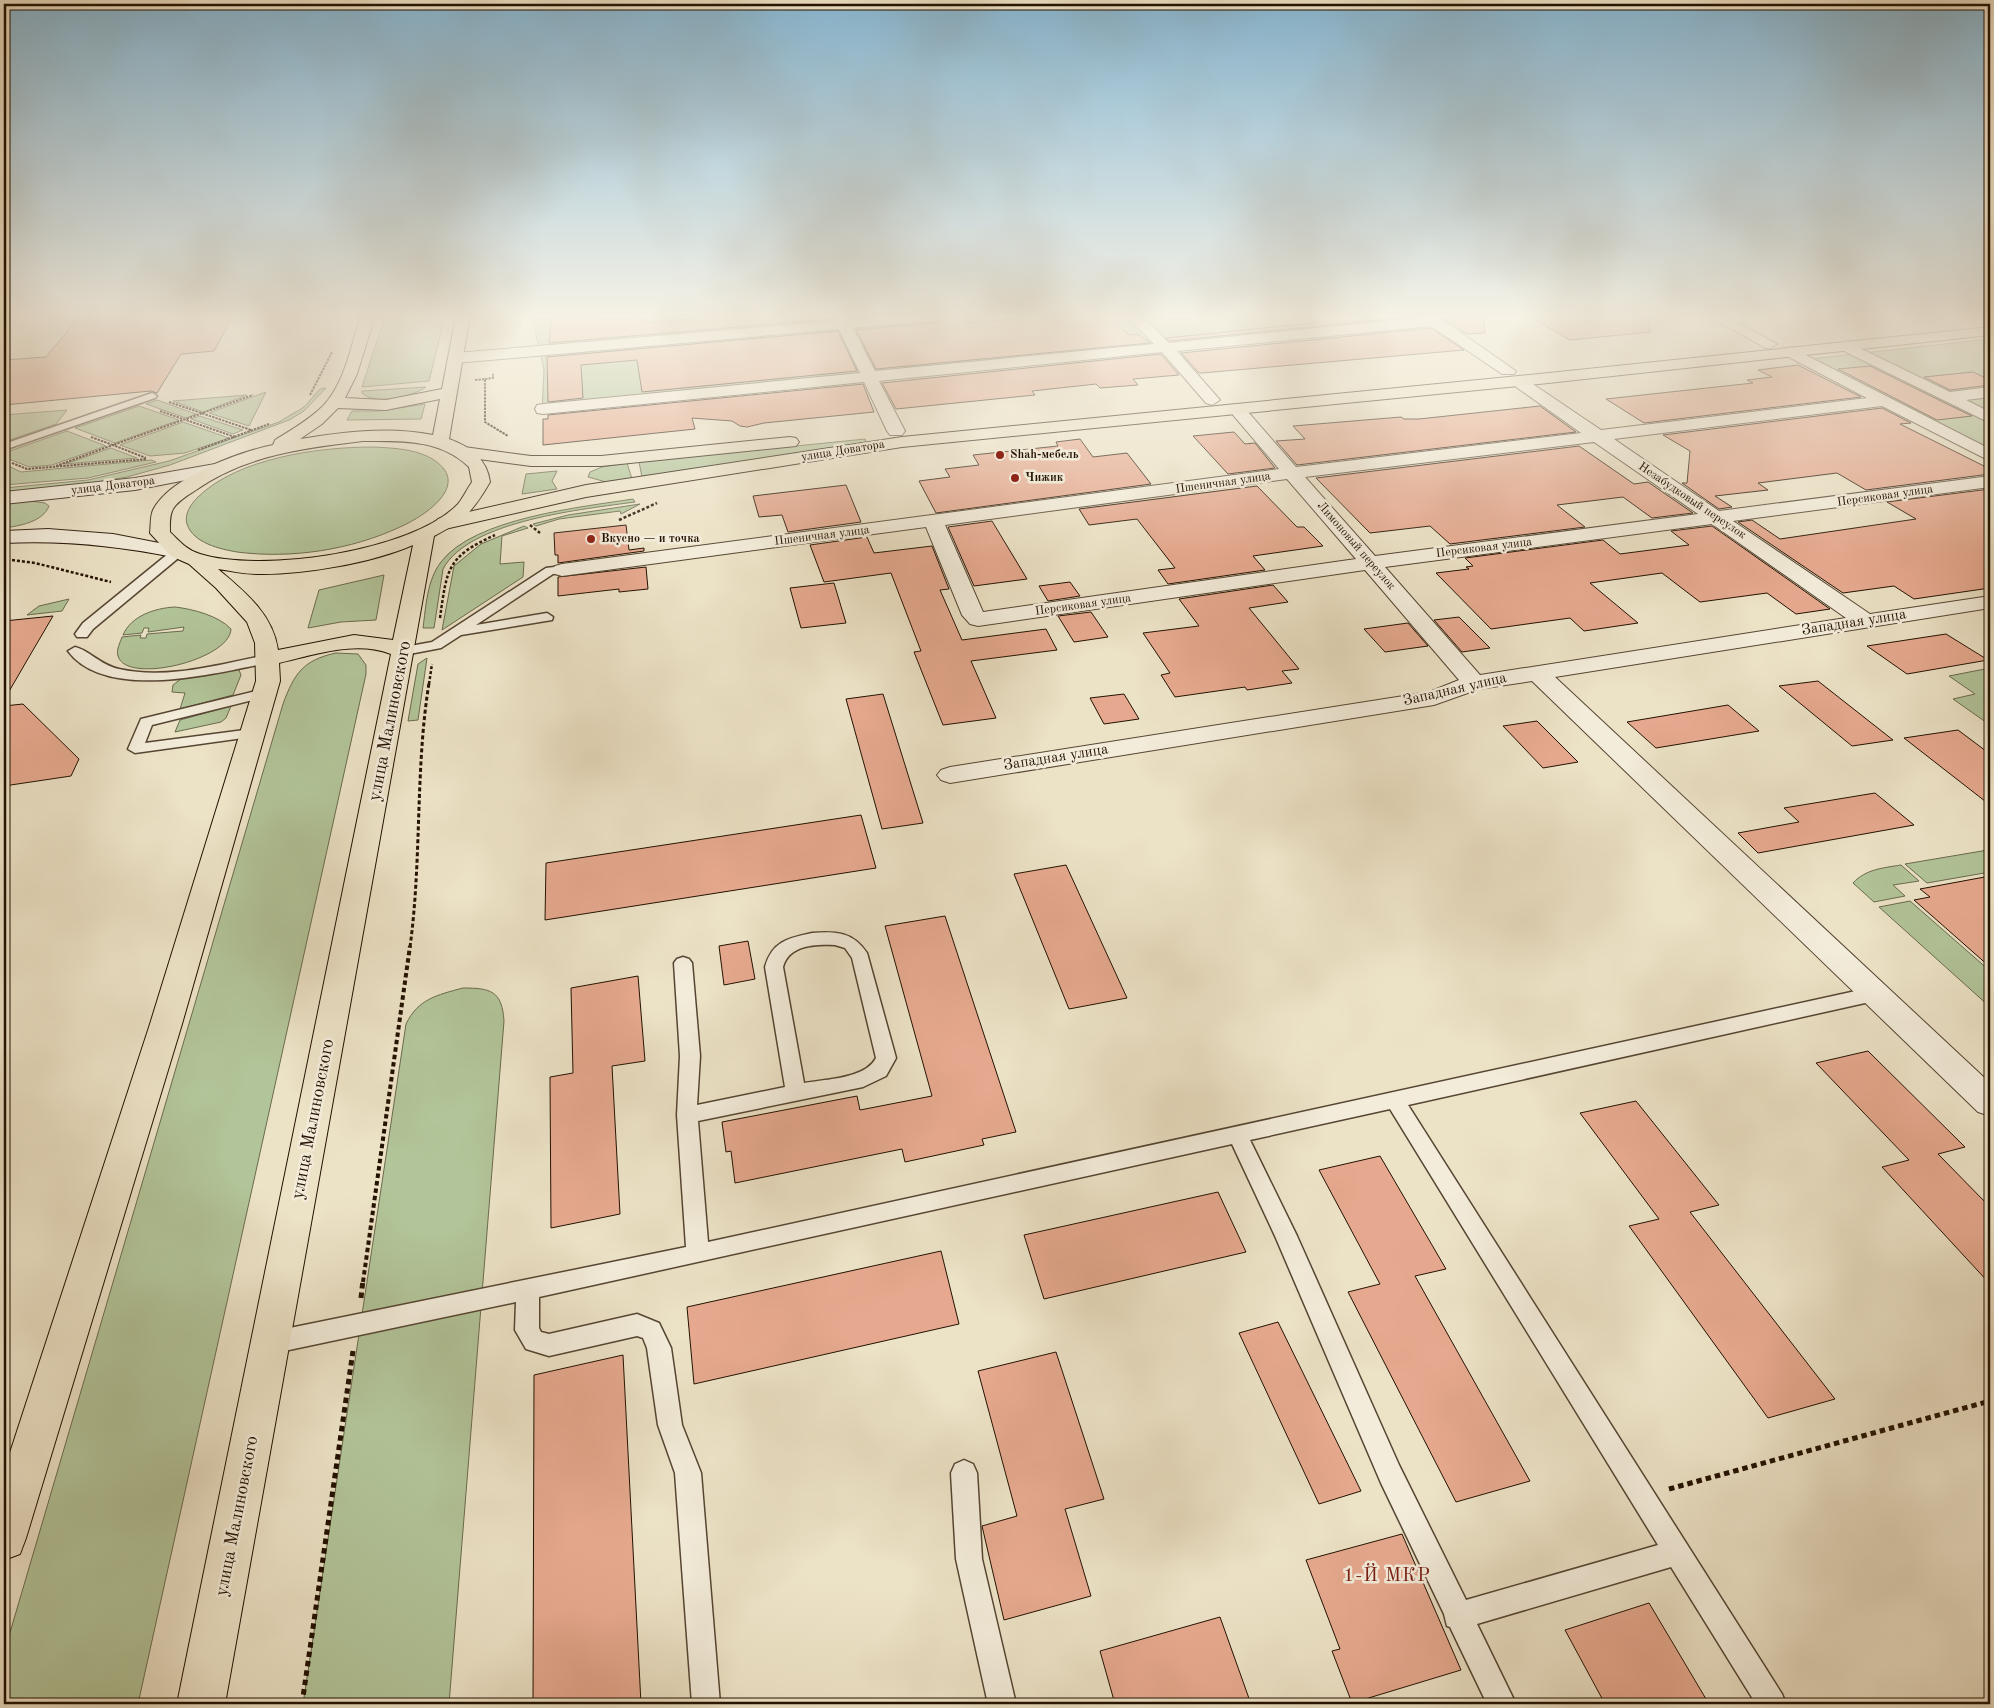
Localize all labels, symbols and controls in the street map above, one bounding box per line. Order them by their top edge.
street label: улица Доватора [800,438,886,464]
marker: Shah-мебель [994,449,1006,461]
place label: Shah-мебель [1010,449,1079,461]
street label: Незабудковый переулок [1636,461,1748,541]
street label: Пшеничная улица [1175,470,1271,496]
marker: Чижик [1009,472,1021,484]
place label: Чижик [1025,472,1064,484]
street label: улица Доватора [70,475,156,497]
street label: Персиковая улица [1836,483,1934,509]
street label: Лимоновый переулок [1315,500,1397,592]
street label: Пшеничная улица [774,524,870,548]
marker: Вкусно — и точка [585,533,597,545]
place label: Вкусно — и точка [601,533,700,545]
street label: Персиковая улица [1435,536,1533,560]
street label: Персиковая улица [1034,592,1132,618]
street label: Западная улица [1801,607,1908,639]
street label: улица Малиновского [366,639,414,803]
street label: Западная улица [1402,671,1509,709]
street label: Западная улица [1003,742,1110,774]
street label: улица Малиновского [289,1037,337,1201]
street label: улица Малиновского [213,1434,261,1598]
district label: 1-Й МКР [1343,1563,1431,1586]

